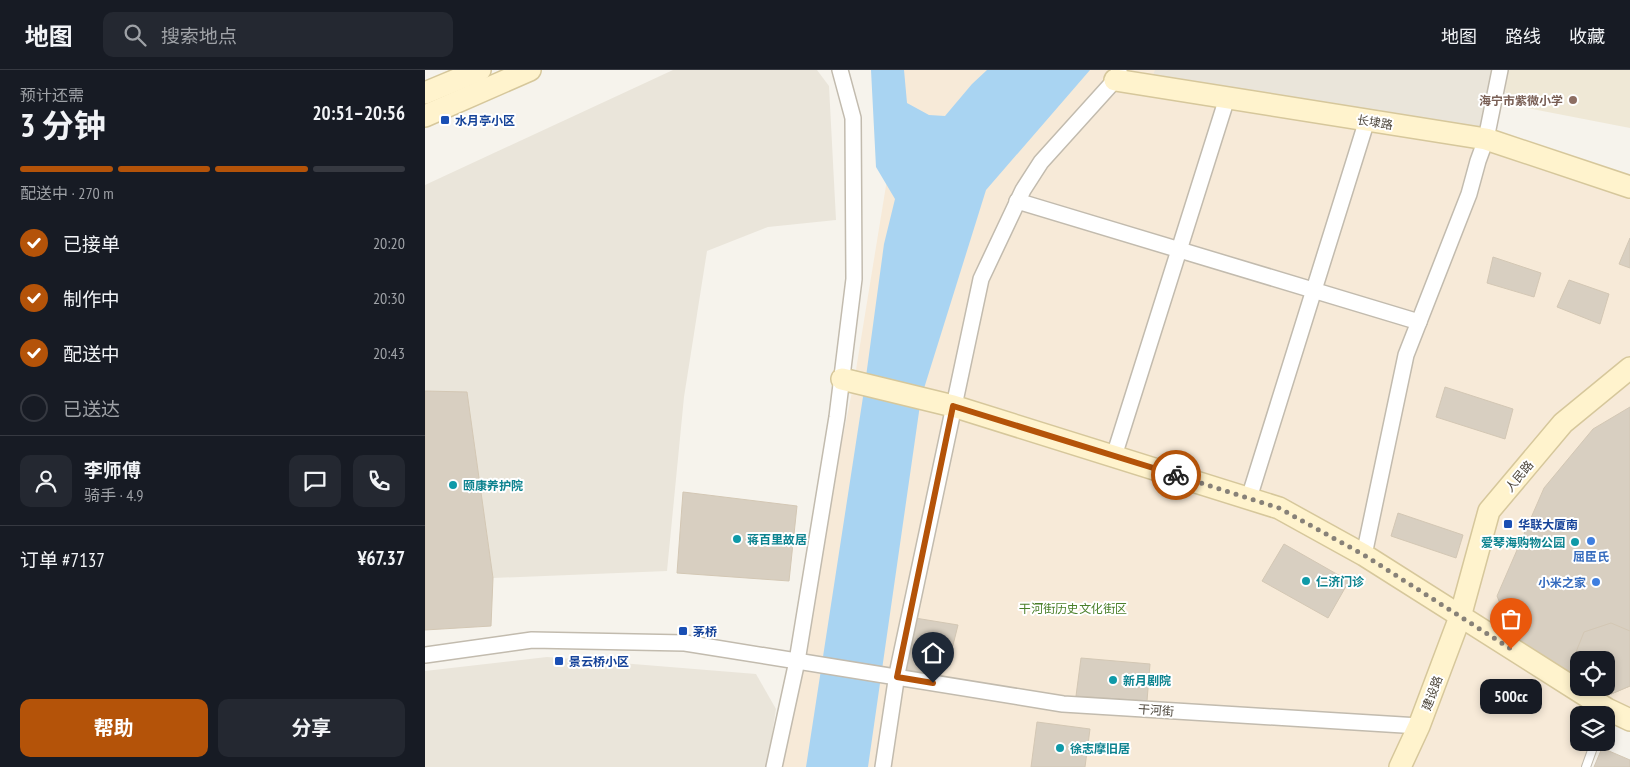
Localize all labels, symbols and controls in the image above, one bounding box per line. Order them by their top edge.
search box [103,12,453,57]
text: 地图 [25,21,73,52]
icon: search [121,21,149,49]
text: 搜索地点 [161,24,237,48]
text: 地图 [1441,25,1477,48]
text: 路线 [1505,25,1541,48]
text: 收藏 [1569,25,1605,48]
text: 预计还需 [20,85,84,105]
place label: 海宁市紫微小学 [1479,93,1563,108]
marker: 海宁市紫微小学 [1567,94,1579,106]
text: 20:51–20:56 [312,101,405,125]
text: 3 分钟 [20,104,106,146]
street label: 长埭路 [1356,112,1394,132]
place label: 水月亭小区 [455,113,515,128]
marker: 水月亭小区 [439,114,451,126]
text: 配送中 · 270 m [20,183,114,203]
icon: check [20,229,48,257]
text: 已接单 [63,232,120,256]
text: 20:20 [373,233,405,253]
icon: check [20,284,48,312]
text: 制作中 [63,287,120,311]
text: 20:30 [373,288,405,308]
icon: check [20,339,48,367]
text: 配送中 [63,342,120,366]
text: 20:43 [373,343,405,363]
text: 已送达 [63,397,120,421]
courier [1151,450,1201,500]
button: person [20,455,72,507]
button: chat [289,455,341,507]
button: phone [353,455,405,507]
street label: 人民路 [1502,457,1536,495]
text: 李师傅 [84,458,141,482]
icon: bike [1162,461,1190,489]
place label: 颐康养护院 [463,478,523,493]
marker: 颐康养护院 [447,479,459,491]
text: 骑手 · 4.9 [84,485,143,505]
place label: 华联大厦南 [1518,517,1578,532]
marker: 华联大厦南 [1502,518,1514,530]
place label: 蒋百里故居 [747,532,807,547]
marker: 蒋百里故居 [731,533,743,545]
place label: 爱琴海购物公园 [1481,535,1565,550]
marker: 屈臣氏 [1585,535,1597,547]
marker: 爱琴海购物公园 [1569,536,1581,548]
text: ¥67.37 [357,546,405,570]
text: 订单 #7137 [20,548,105,572]
place label: 屈臣氏 [1573,549,1609,564]
place label: 仁济门诊 [1316,574,1365,589]
marker: 仁济门诊 [1300,575,1312,587]
place label: 小米之家 [1538,575,1586,590]
marker: 小米之家 [1590,576,1602,588]
pin [1490,598,1532,649]
park label: 干河街历史文化街区 [1019,601,1127,616]
icon: bag [1497,605,1525,633]
place label: 茅桥 [693,624,717,639]
marker: 茅桥 [677,625,689,637]
pin [912,632,954,683]
icon: home [919,639,947,667]
map controls [1570,651,1615,751]
button: locate [1570,651,1615,696]
place label: 景云桥小区 [569,654,629,669]
marker: 景云桥小区 [553,655,565,667]
place label: 新月剧院 [1123,673,1171,688]
marker: 新月剧院 [1107,674,1119,686]
street label: 建设路 [1419,674,1445,712]
callout: 500cc [1480,679,1542,714]
text: 500cc [1494,686,1528,706]
button: 帮助 [20,699,208,757]
button: 分享 [218,699,405,757]
street label: 干河街 [1138,701,1174,719]
button: layers [1570,706,1615,751]
place label: 徐志摩旧居 [1070,741,1130,756]
marker: 徐志摩旧居 [1054,742,1066,754]

